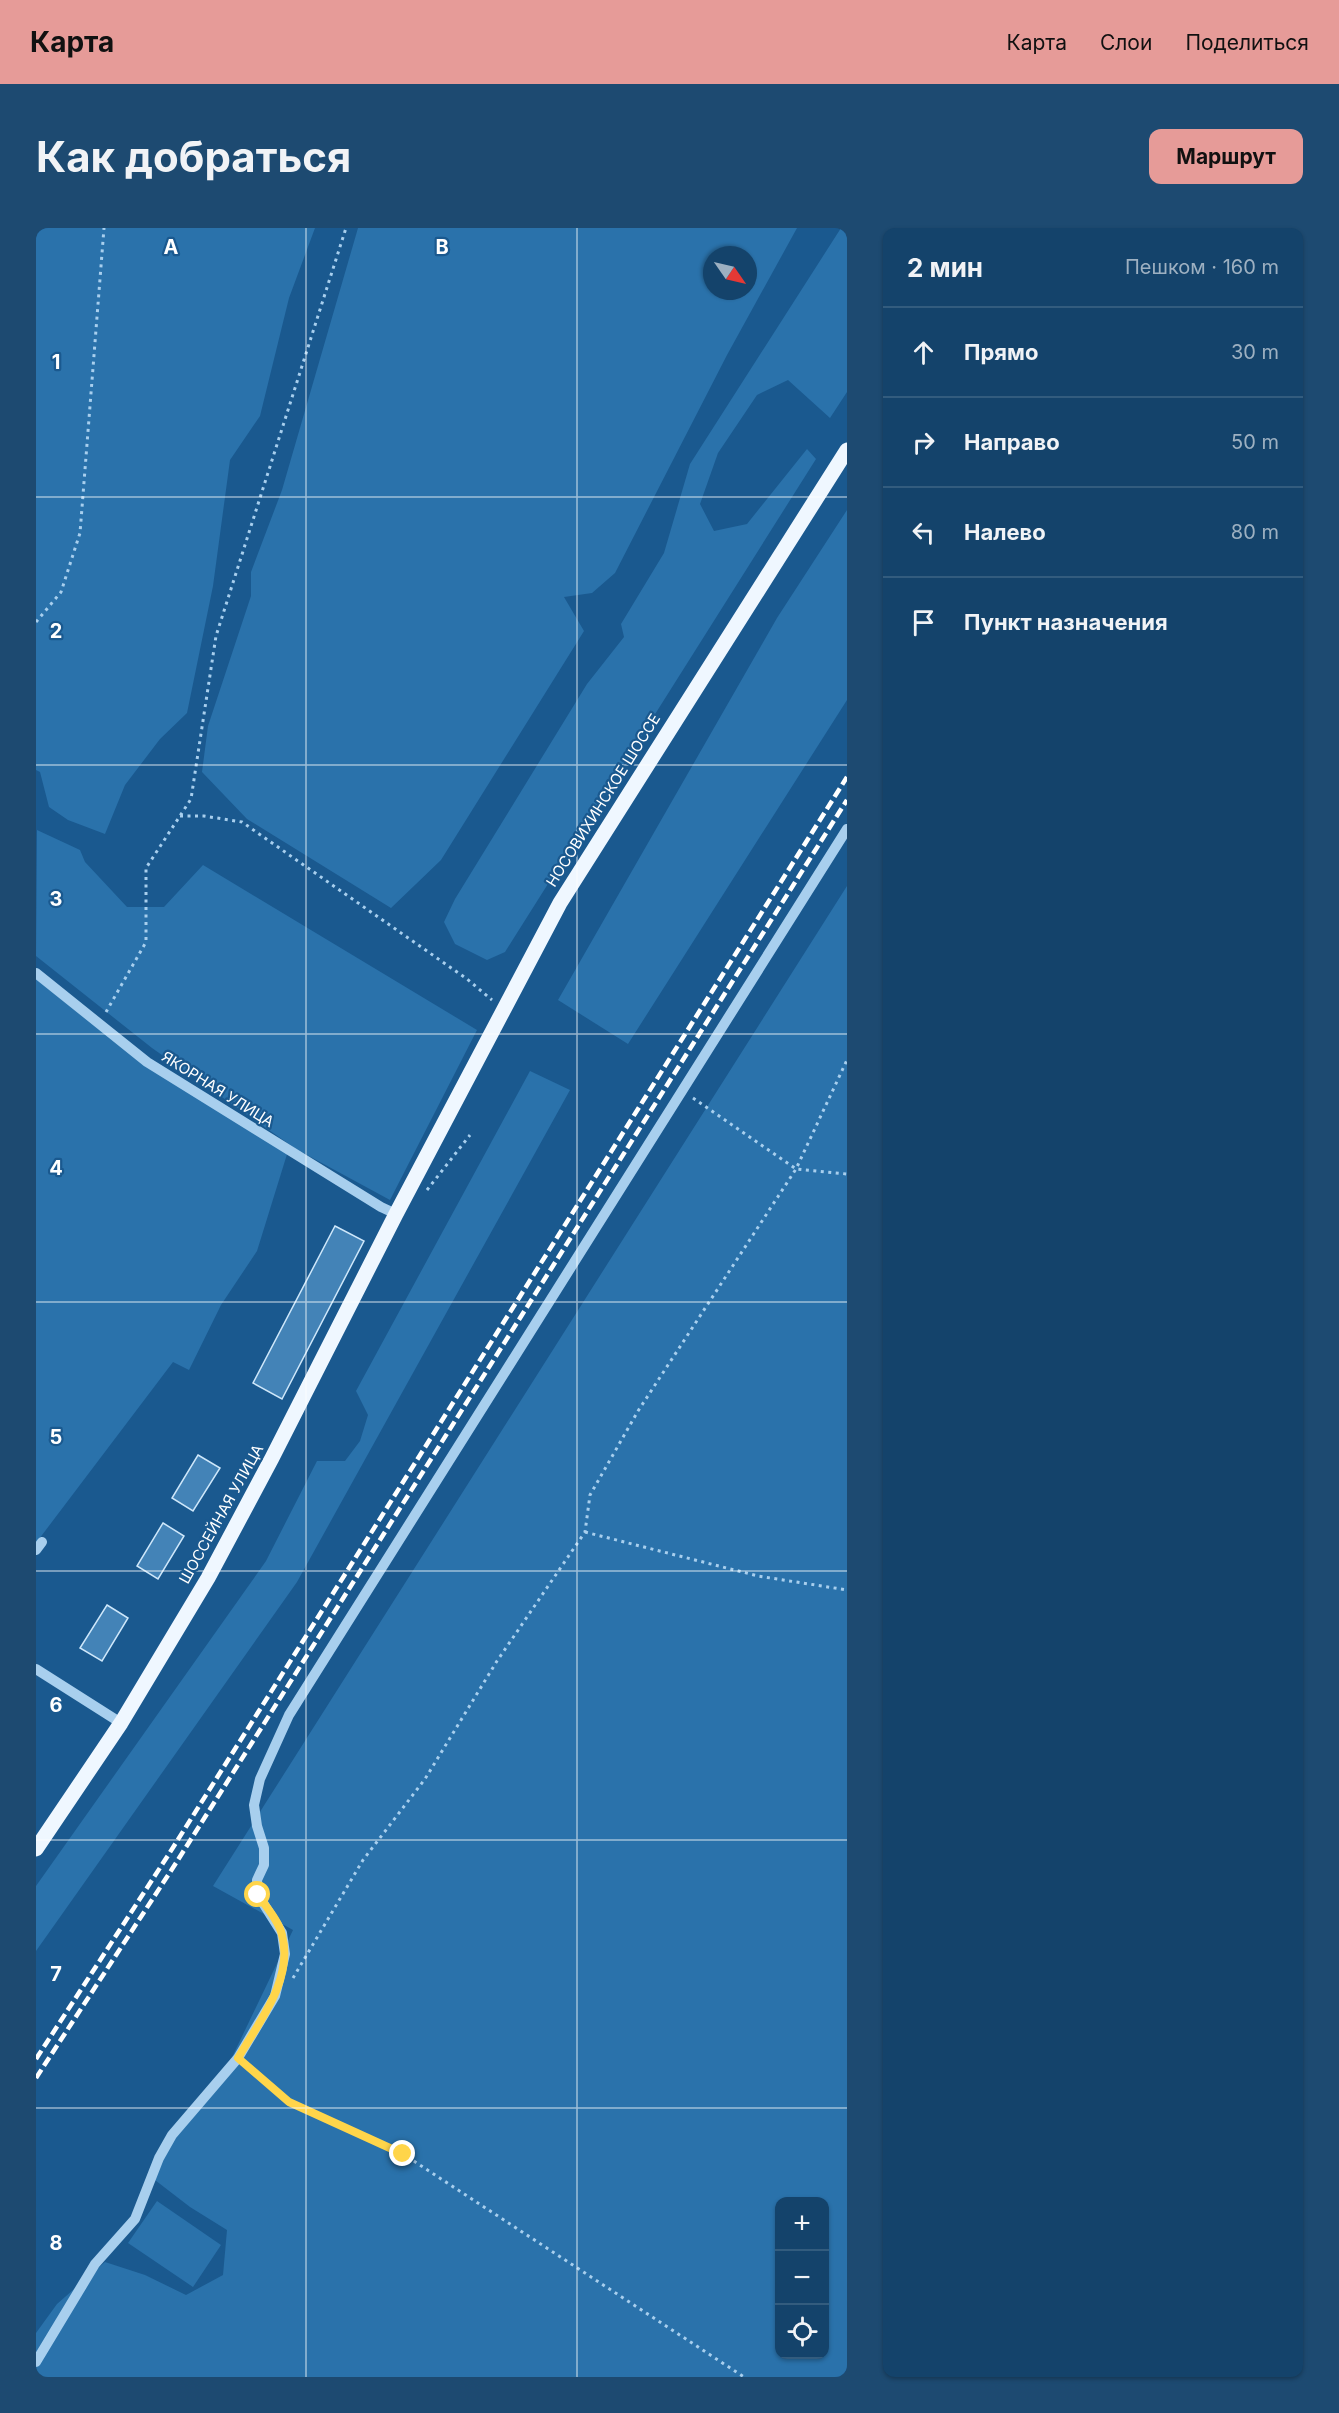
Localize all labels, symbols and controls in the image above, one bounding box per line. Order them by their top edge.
text: Карта [30,25,114,59]
text: Карта [1007,30,1067,55]
text: Слои [1100,30,1152,55]
text: Поделиться [1185,30,1309,55]
button: Маршрут [1149,129,1303,184]
text: Как добраться [36,131,351,182]
text: A [164,235,179,259]
text: B [435,235,449,259]
north arrow [703,246,757,300]
text: 2 мин [907,252,983,283]
text: Пешком · 160 m [1125,255,1279,279]
icon: ahead [907,336,940,369]
text: Прямо [964,339,1038,365]
text: 30 m [1231,340,1279,364]
text: 1 [52,350,60,374]
icon: right [907,426,940,459]
text: Направо [964,429,1060,455]
text: 50 m [1231,430,1279,454]
icon: left [907,516,940,549]
text: Налево [964,519,1046,545]
text: 80 m [1231,520,1279,544]
icon: arrive [907,606,940,639]
text: Пункт назначения [964,609,1168,635]
text: 2 [50,619,62,643]
street label: НОСОВИХИНСКОЕ ШОССЕ [542,710,664,890]
text: 3 [50,887,62,911]
street label: ЯКОРНАЯ УЛИЦА [158,1047,278,1131]
text: 4 [49,1156,63,1180]
text: 5 [50,1425,62,1449]
street label: ШОССЕЙНАЯ УЛИЦА [175,1441,267,1587]
text: 6 [50,1693,63,1717]
route start [244,1881,270,1907]
text: 7 [50,1962,62,1986]
route end [389,2140,415,2166]
map controls [775,2197,829,2359]
button: + [775,2197,829,2251]
text: 8 [49,2231,63,2255]
button: − [775,2251,829,2305]
button: locate [775,2305,829,2359]

